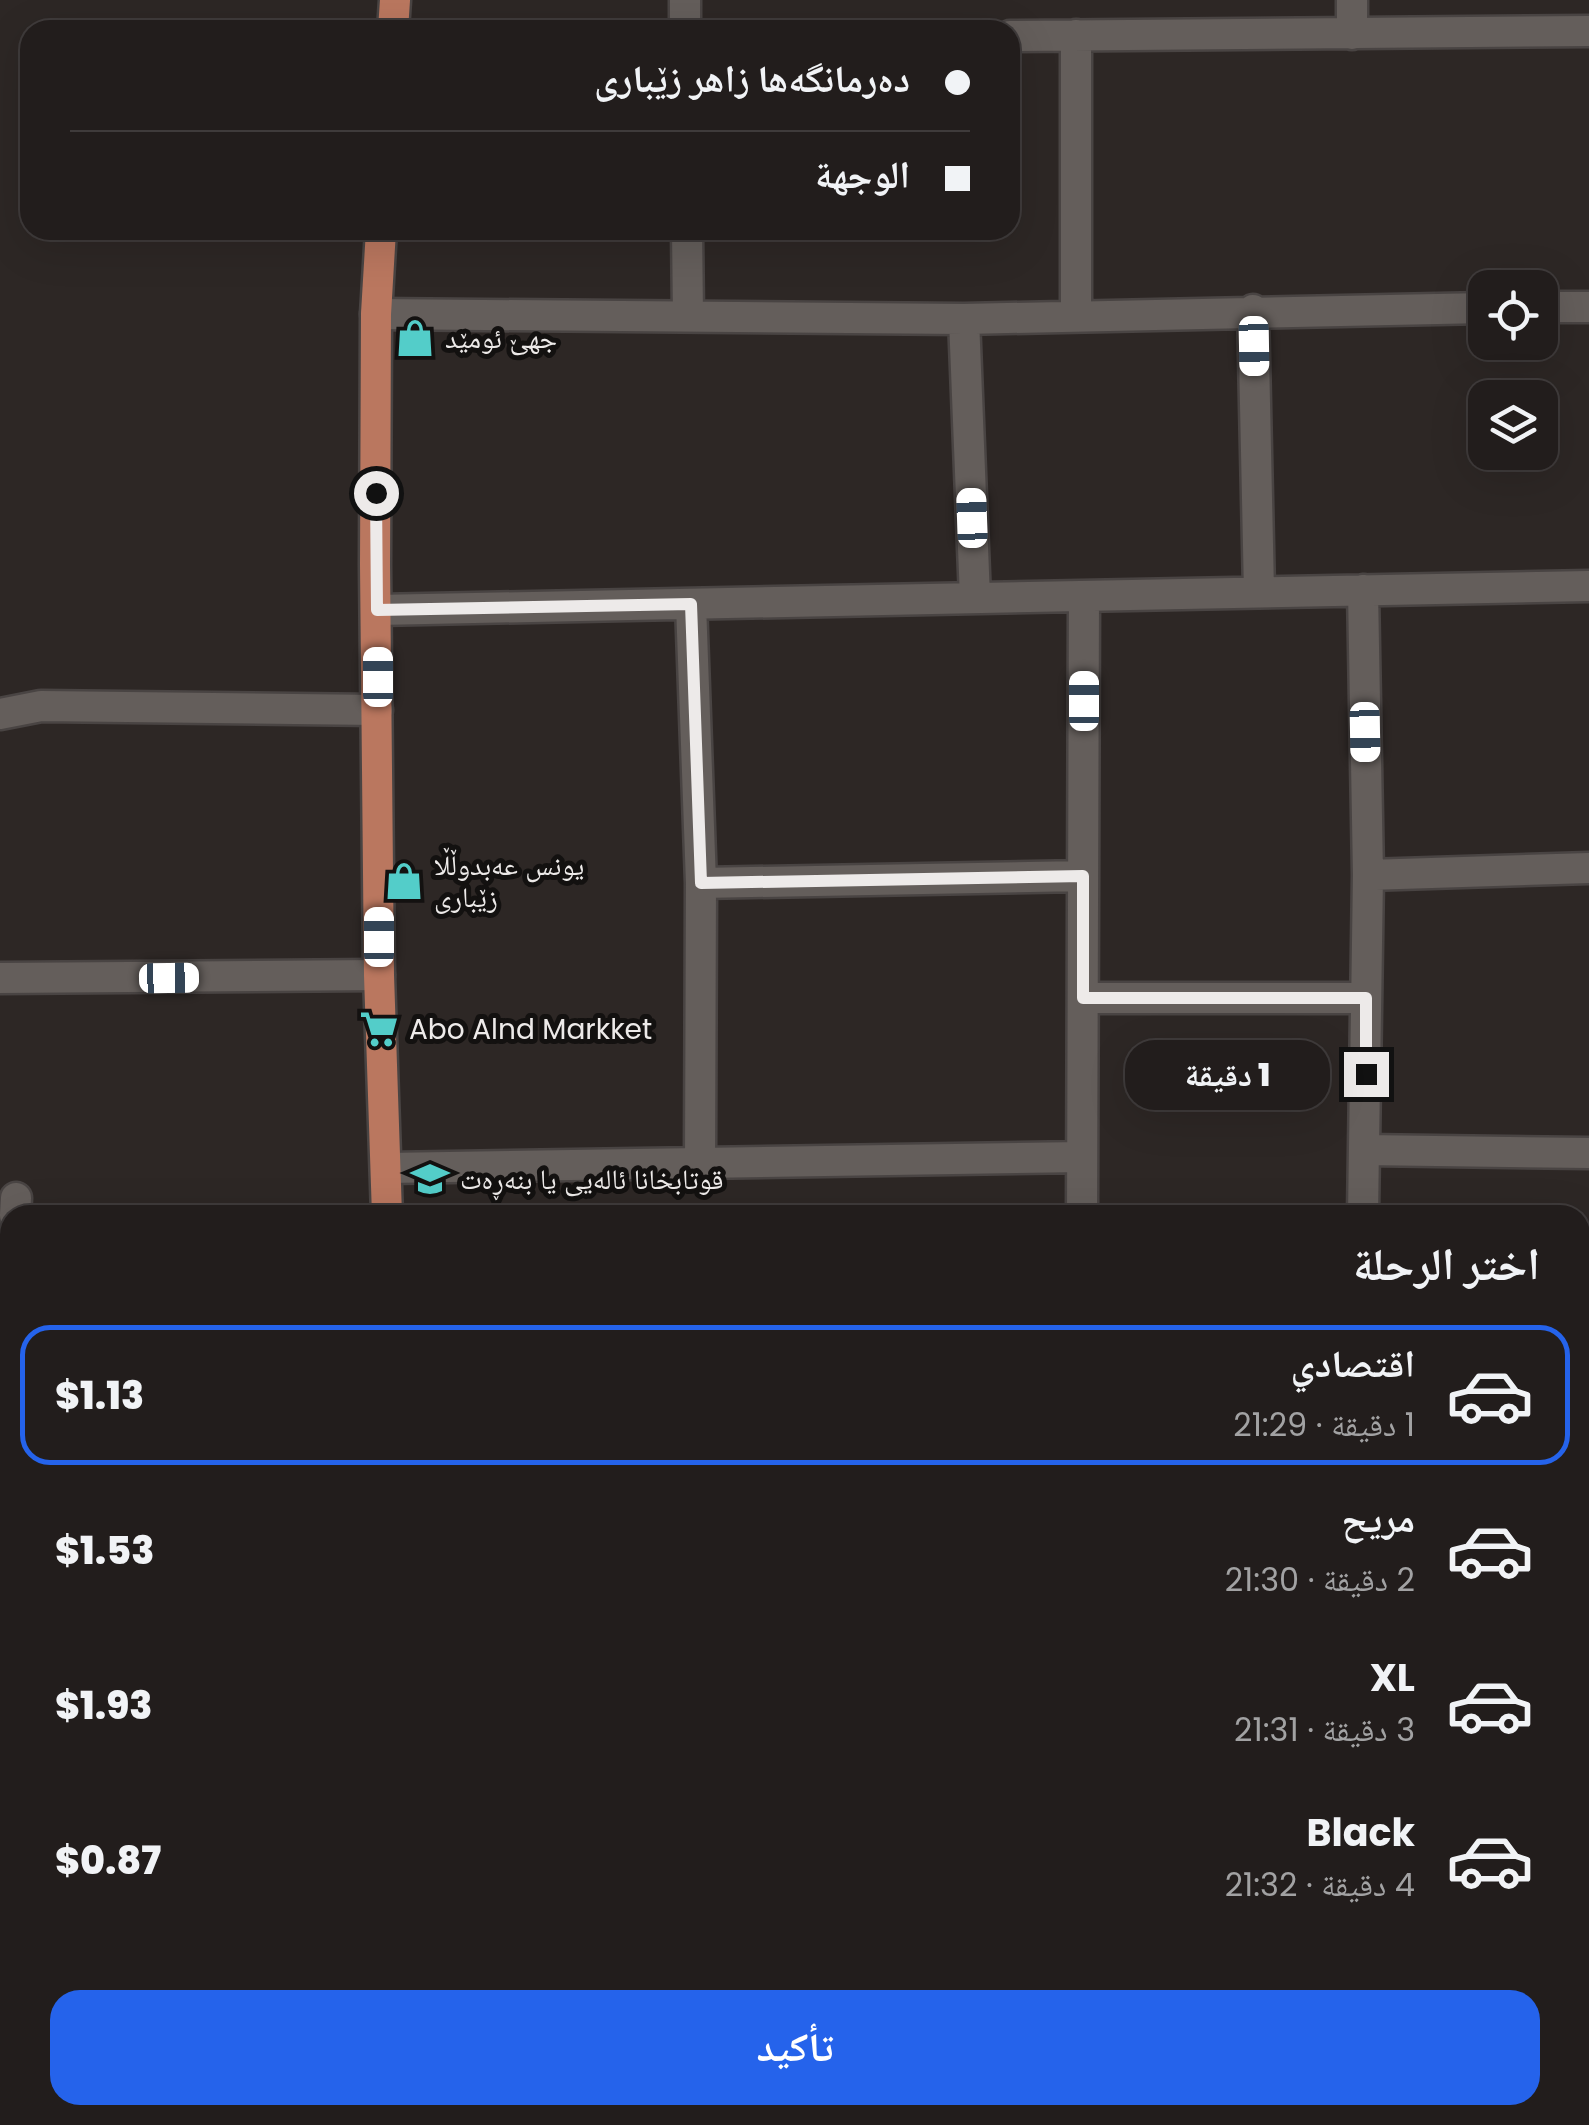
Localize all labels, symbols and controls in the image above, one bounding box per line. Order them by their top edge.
text: دەرمانگەھا زاهر زێباری [594,52,910,105]
text: الوجهة [815,148,910,201]
map controls [1468,270,1558,470]
button: locate [1468,270,1558,360]
car [1238,316,1270,376]
shop icon: جھێ ئومێد [394,317,436,359]
place label: جھێ ئومێد [445,319,557,358]
button: layers [1468,380,1558,470]
route start [354,471,399,516]
car [956,487,988,549]
car [363,647,393,707]
car [1069,671,1099,731]
car [1349,702,1381,762]
place label: یونس عەبدوڵڵا زێباری [434,846,584,917]
shop icon: یونس عەبدوڵڵا زێباری [383,860,425,902]
car [364,907,394,967]
car [139,962,199,994]
supermarket icon: Abo Alnd Markket [358,1008,400,1050]
place label: Abo Alnd Markket [409,1010,652,1049]
callout: 1 دقيقة [1126,1039,1331,1109]
text: 1 دقيقة [1185,1052,1270,1097]
route end [1344,1052,1389,1097]
school or university icon: قوتابخانا ئالەیی یا بنەڕەت [409,1158,451,1200]
place label: قوتابخانا ئالەیی یا بنەڕەت [460,1160,723,1201]
text: اختر الرحلة [1353,1233,1540,1296]
text: اقتصادي [1291,1337,1415,1390]
icon: car [1445,1350,1535,1440]
text: $1.13 [55,1369,144,1422]
text: 1 دقيقة · 21:29 [1233,1402,1415,1447]
text: مريح [1341,1492,1415,1545]
icon: car [1445,1505,1535,1595]
text: $1.53 [55,1524,154,1577]
text: 2 دقيقة · 21:30 [1225,1557,1415,1602]
text: XL [1370,1651,1415,1704]
icon: car [1445,1660,1535,1750]
text: $1.93 [55,1679,152,1732]
text: 3 دقيقة · 21:31 [1234,1707,1415,1752]
text: Black [1306,1806,1415,1859]
icon: car [1445,1815,1535,1905]
text: $0.87 [55,1834,161,1887]
text: 4 دقيقة · 21:32 [1225,1862,1415,1907]
button: تأكيد [50,1990,1540,2105]

